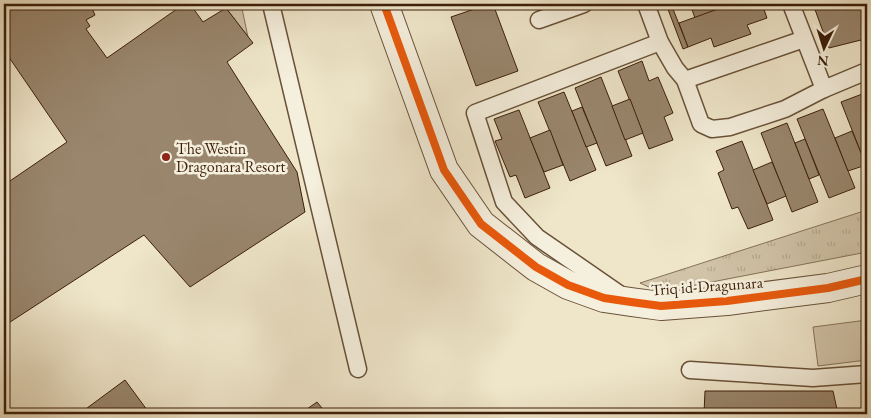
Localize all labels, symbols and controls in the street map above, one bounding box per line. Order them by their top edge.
north arrow [798,22,848,72]
text: N [816,52,829,70]
place label: The Westin Dragonara Resort [176,138,286,177]
marker: The Westin Dragonara Resort [160,151,172,163]
street label: Triq id-Dragunara [650,272,764,300]

